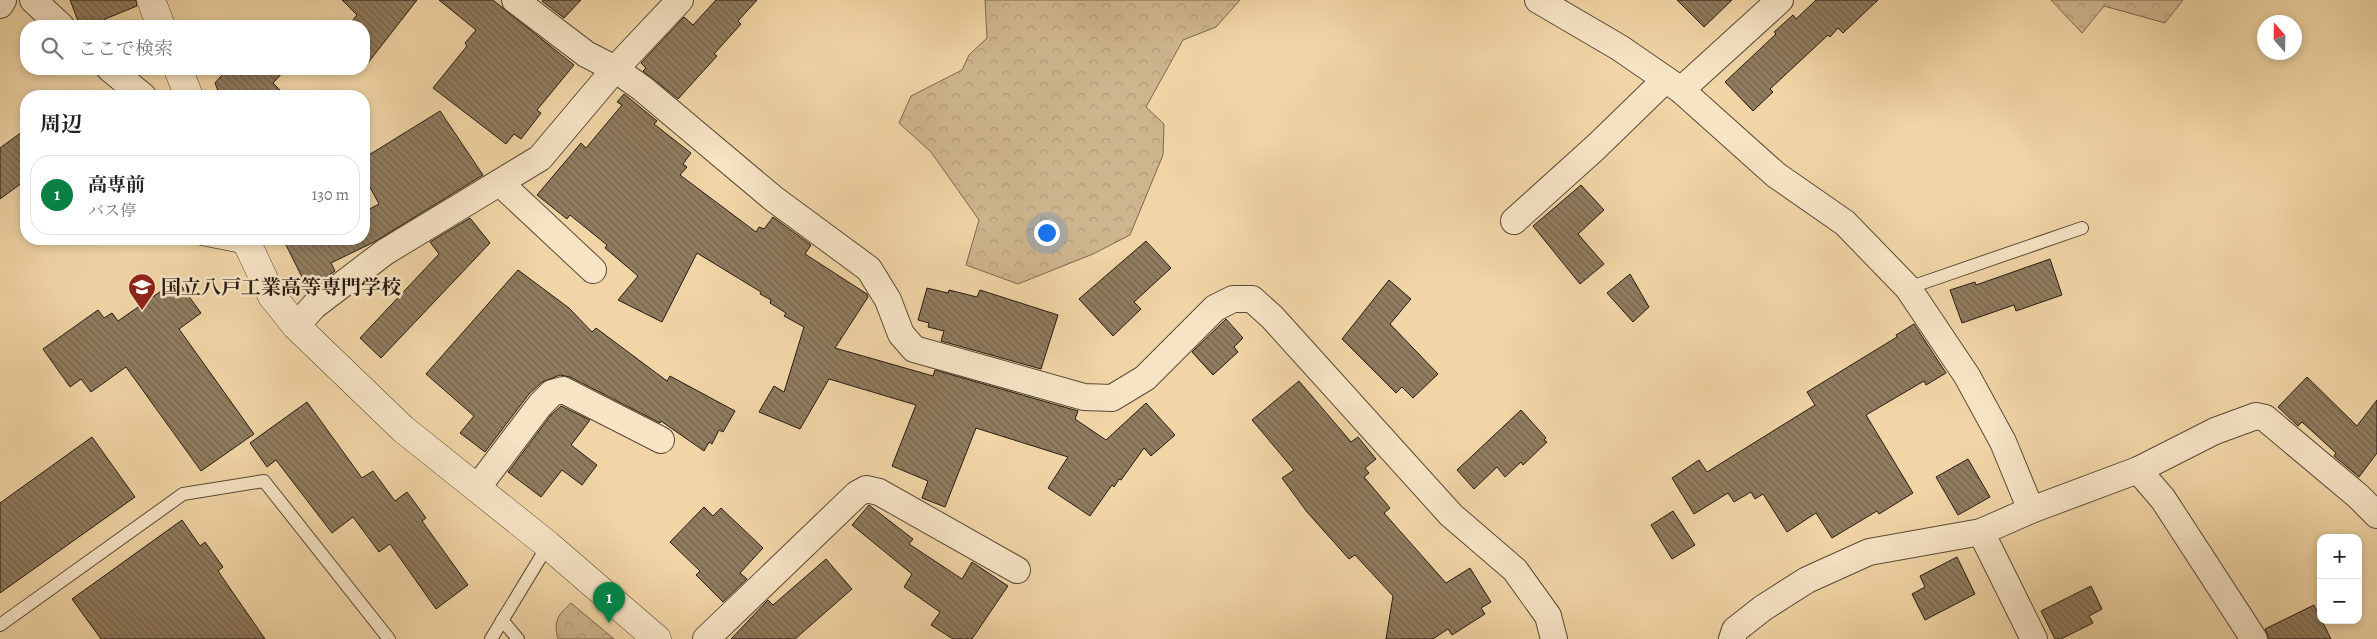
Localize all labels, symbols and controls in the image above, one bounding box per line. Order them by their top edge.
north arrow [2257,15,2302,60]
search box [20,20,370,75]
icon: search [38,34,66,62]
text: ここで検索 [78,36,173,62]
text: 周辺 [40,110,82,138]
text: 高専前 [88,172,145,198]
text: 1 [54,184,60,206]
text: 130 m [312,184,349,206]
text: バス停 [88,200,136,222]
your location [1034,220,1060,246]
school or university icon: 国立八戸工業高等専門学校 [127,272,157,311]
place label: 国立八戸工業高等専門学校 [161,274,401,301]
map controls [2317,534,2362,624]
button: + [2317,534,2362,579]
button: − [2317,579,2362,624]
pin: 1 [593,582,625,623]

